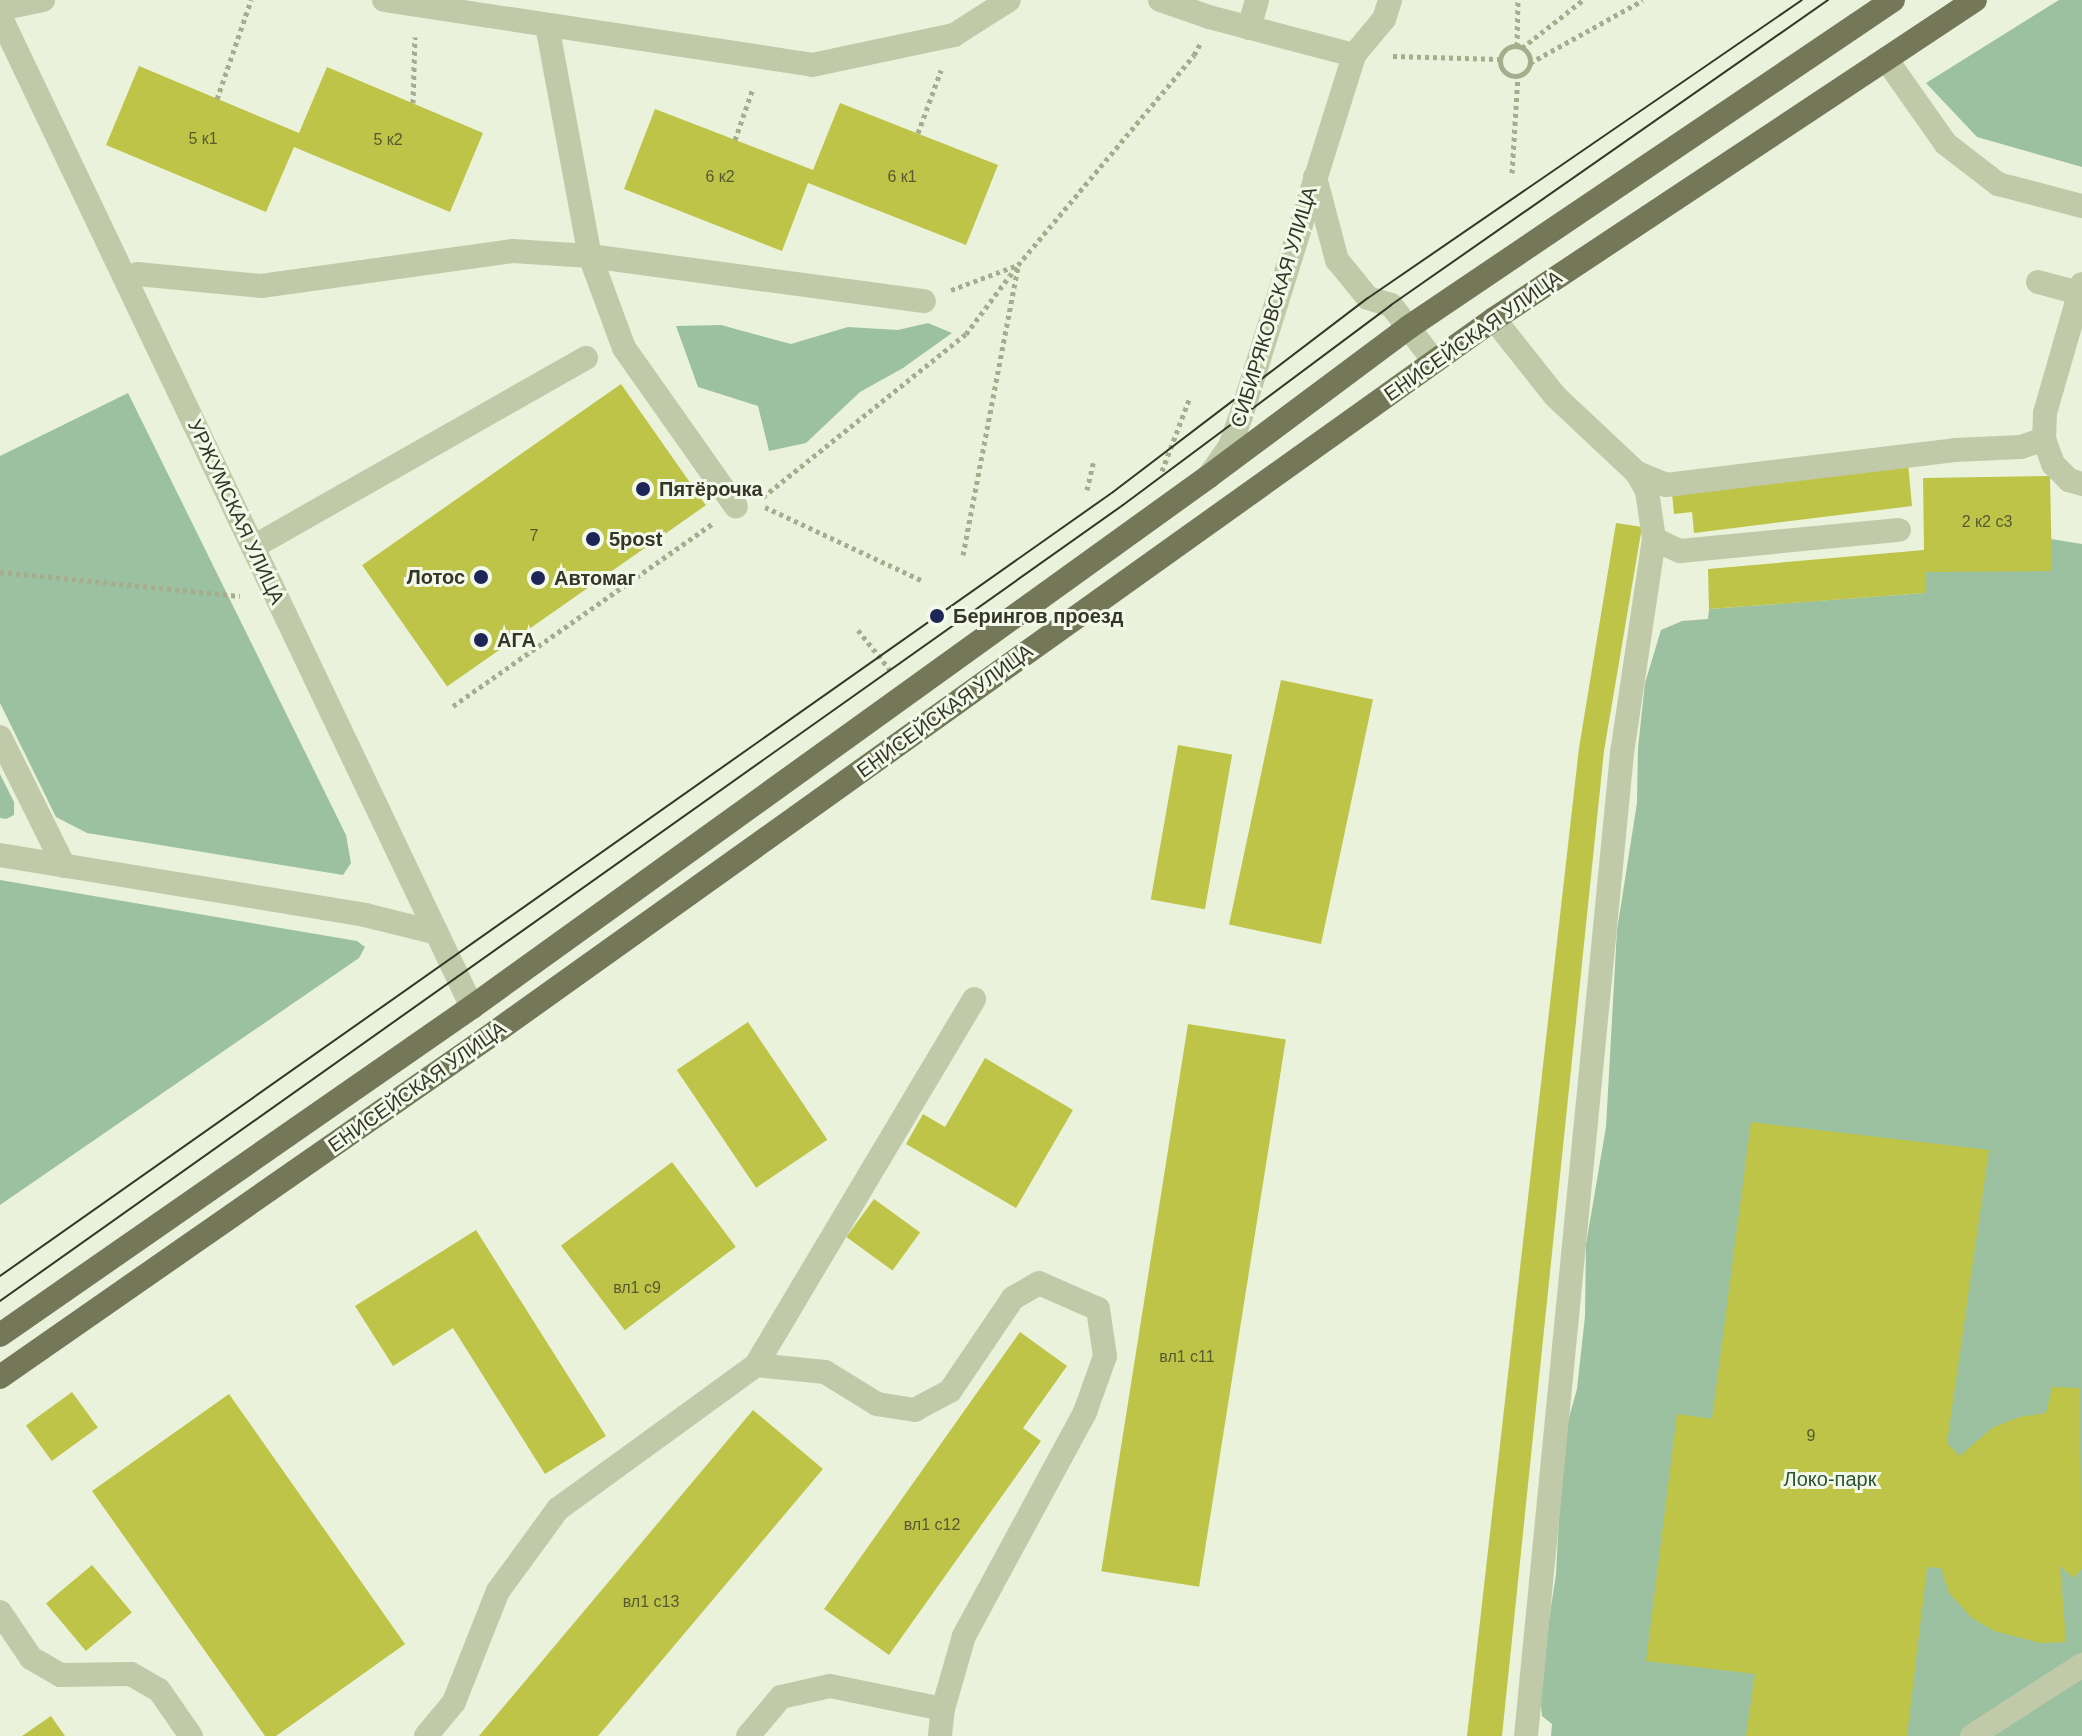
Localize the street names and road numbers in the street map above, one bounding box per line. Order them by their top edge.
street label: СИБИРЯКОВСКАЯ УЛИЦА [1226,184,1322,430]
street label: ЕНИСЕЙСКАЯ УЛИЦА [1380,266,1566,406]
street label: УРЖУМСКАЯ УЛИЦА [183,416,289,608]
street label: ЕНИСЕЙСКАЯ УЛИЦА [852,639,1038,783]
street label: ЕНИСЕЙСКАЯ УЛИЦА [324,1017,510,1157]

